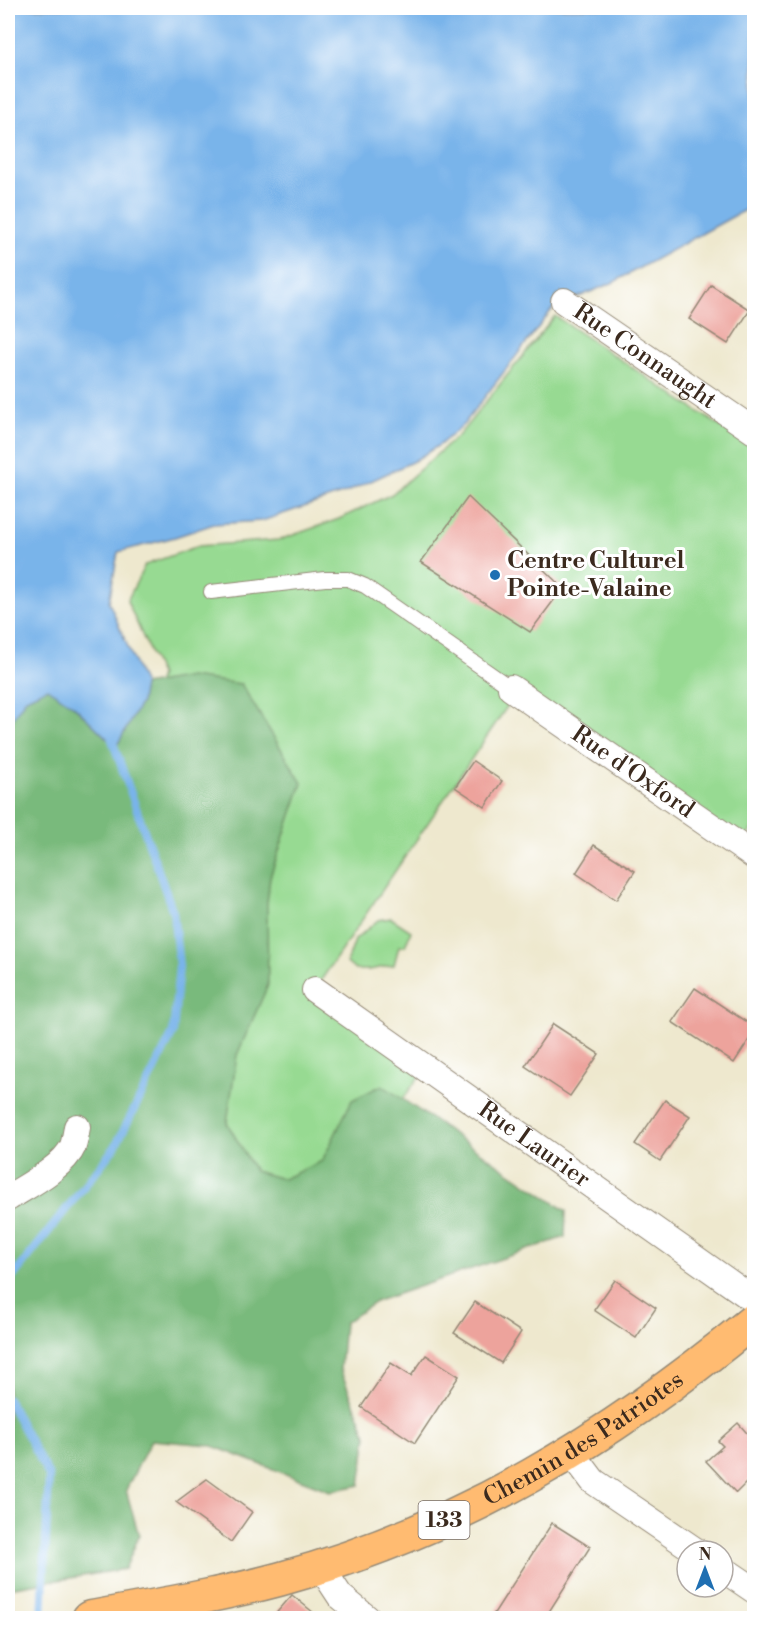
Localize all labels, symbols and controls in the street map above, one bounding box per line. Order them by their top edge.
street label: Rue Connaught [567,297,723,416]
place label: Centre Culturel Pointe-Valaine [507,546,685,604]
marker: Centre Culturel Pointe-Valaine [488,568,502,582]
street label: Rue d'Oxford [565,719,700,825]
street label: Rue Laurier [472,1095,596,1194]
street label: Chemin des Patriotes [478,1365,690,1513]
road number: 133 [418,1501,470,1539]
north arrow [675,1539,735,1599]
text: N [699,1545,712,1565]

